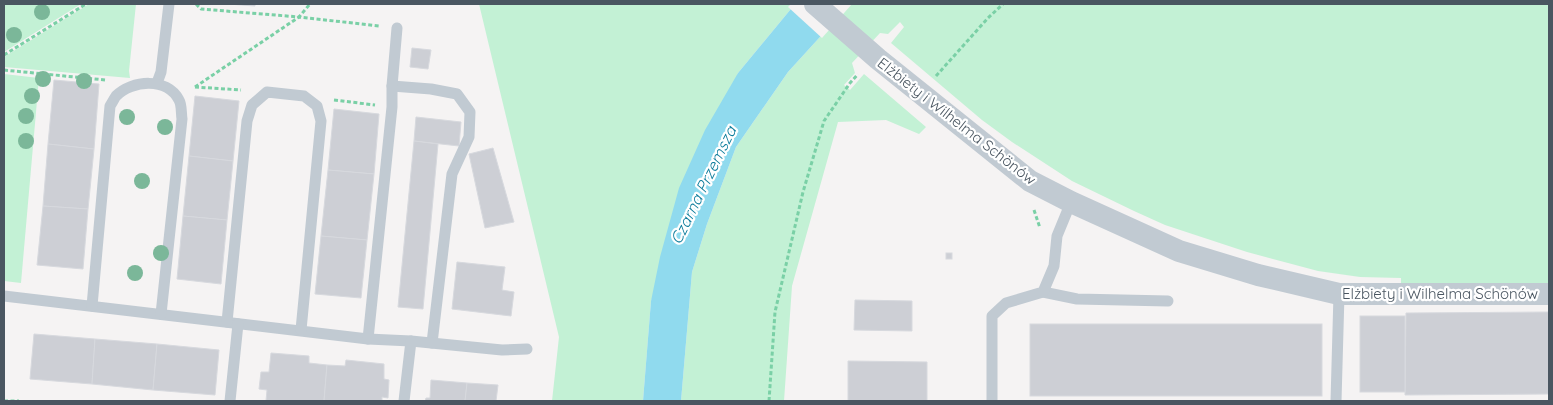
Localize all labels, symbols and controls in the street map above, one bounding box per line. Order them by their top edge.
street label: Elżbiety i Wilhelma Schönów [874,53,1040,189]
water label: Czarna Przemsza [666,121,741,247]
street label: Elżbiety i Wilhelma Schönów [1342,284,1538,303]

